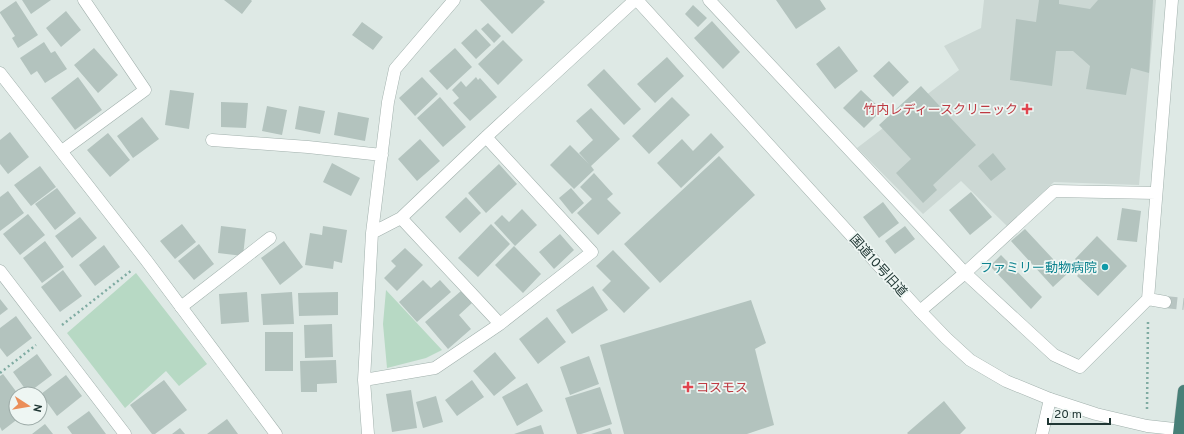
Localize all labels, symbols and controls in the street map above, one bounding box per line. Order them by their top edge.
place label: 竹内レディースクリニック [864,103,1018,119]
marker: 竹内レディースクリニック [1021,103,1033,115]
street label: 国道10号旧道 [845,232,910,301]
place label: ファミリー動物病院 [980,261,1097,277]
marker: ファミリー動物病院 [1100,262,1110,272]
place label: コスモス [696,381,748,397]
marker: コスモス [683,382,693,392]
north arrow [8,386,48,426]
scale bar [1048,400,1110,426]
text: N [29,403,44,413]
text: 20 m [1054,407,1082,423]

